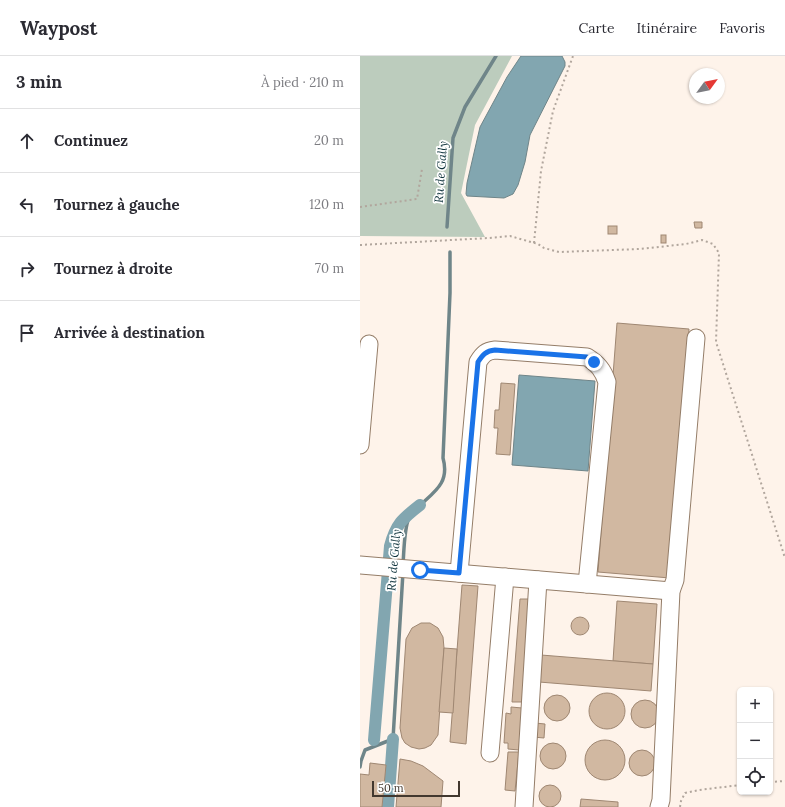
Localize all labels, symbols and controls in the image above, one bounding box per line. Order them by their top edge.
text: Waypost [20,16,97,40]
text: Carte [578,19,615,37]
text: Itinéraire [637,19,697,37]
text: Favoris [719,19,765,37]
north arrow [689,68,725,104]
text: 3 min [16,71,62,93]
text: À pied · 210 m [261,74,344,91]
icon: ahead [16,130,38,152]
text: Continuez [54,131,128,150]
text: 20 m [314,132,344,149]
water label: Ru de Gally [431,141,450,203]
icon: left [16,194,38,216]
text: Tournez à gauche [54,195,180,214]
text: 120 m [309,196,344,213]
icon: right [16,258,38,280]
text: Tournez à droite [54,259,173,278]
text: 70 m [315,260,344,277]
icon: arrive [16,322,38,344]
text: Arrivée à destination [54,323,205,342]
route end [585,353,603,371]
water label: Ru de Gally [383,528,404,591]
route start [411,561,429,579]
map controls [737,687,773,795]
button: + [737,687,773,723]
button: − [737,723,773,759]
button: locate [737,759,773,795]
scale bar [372,779,460,798]
text: 50 m [378,781,404,795]

